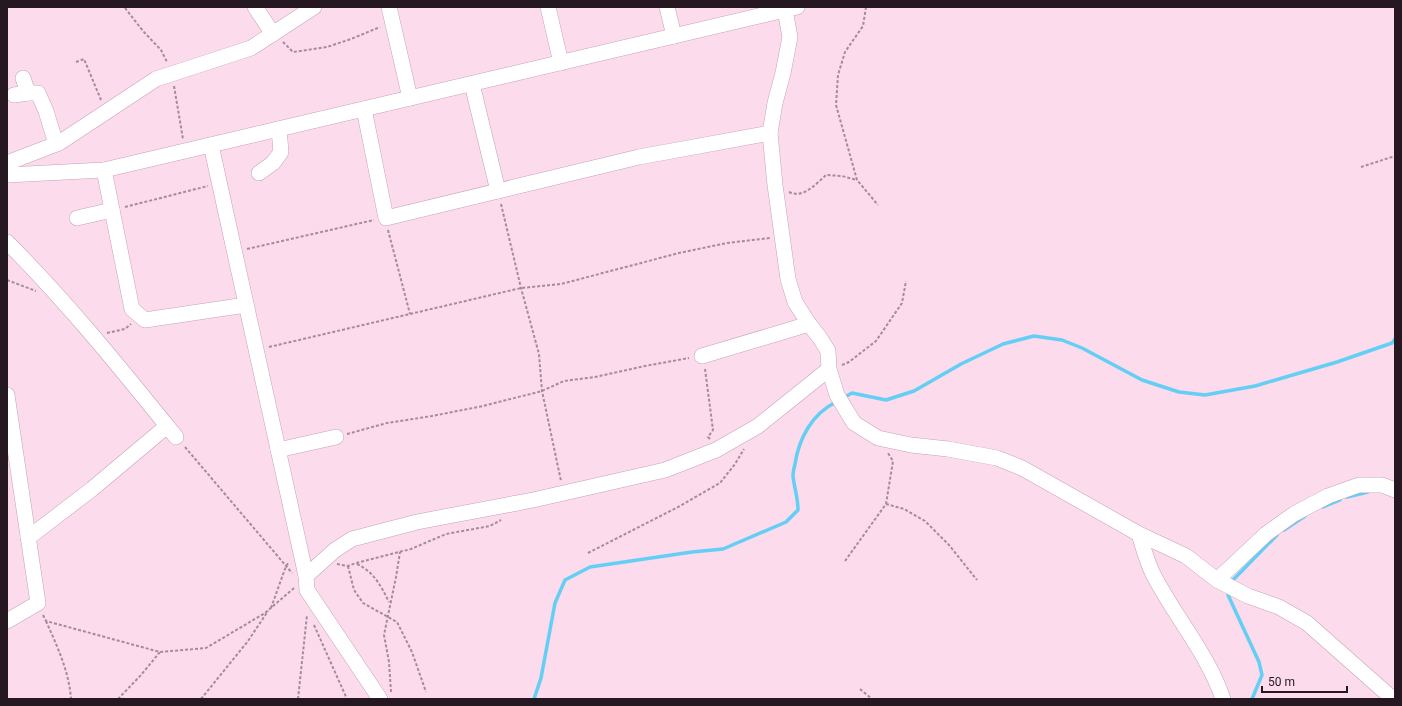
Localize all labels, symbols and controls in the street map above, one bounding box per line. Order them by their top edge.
scale bar [1262,668,1347,694]
text: 50 m [1268,675,1295,689]

